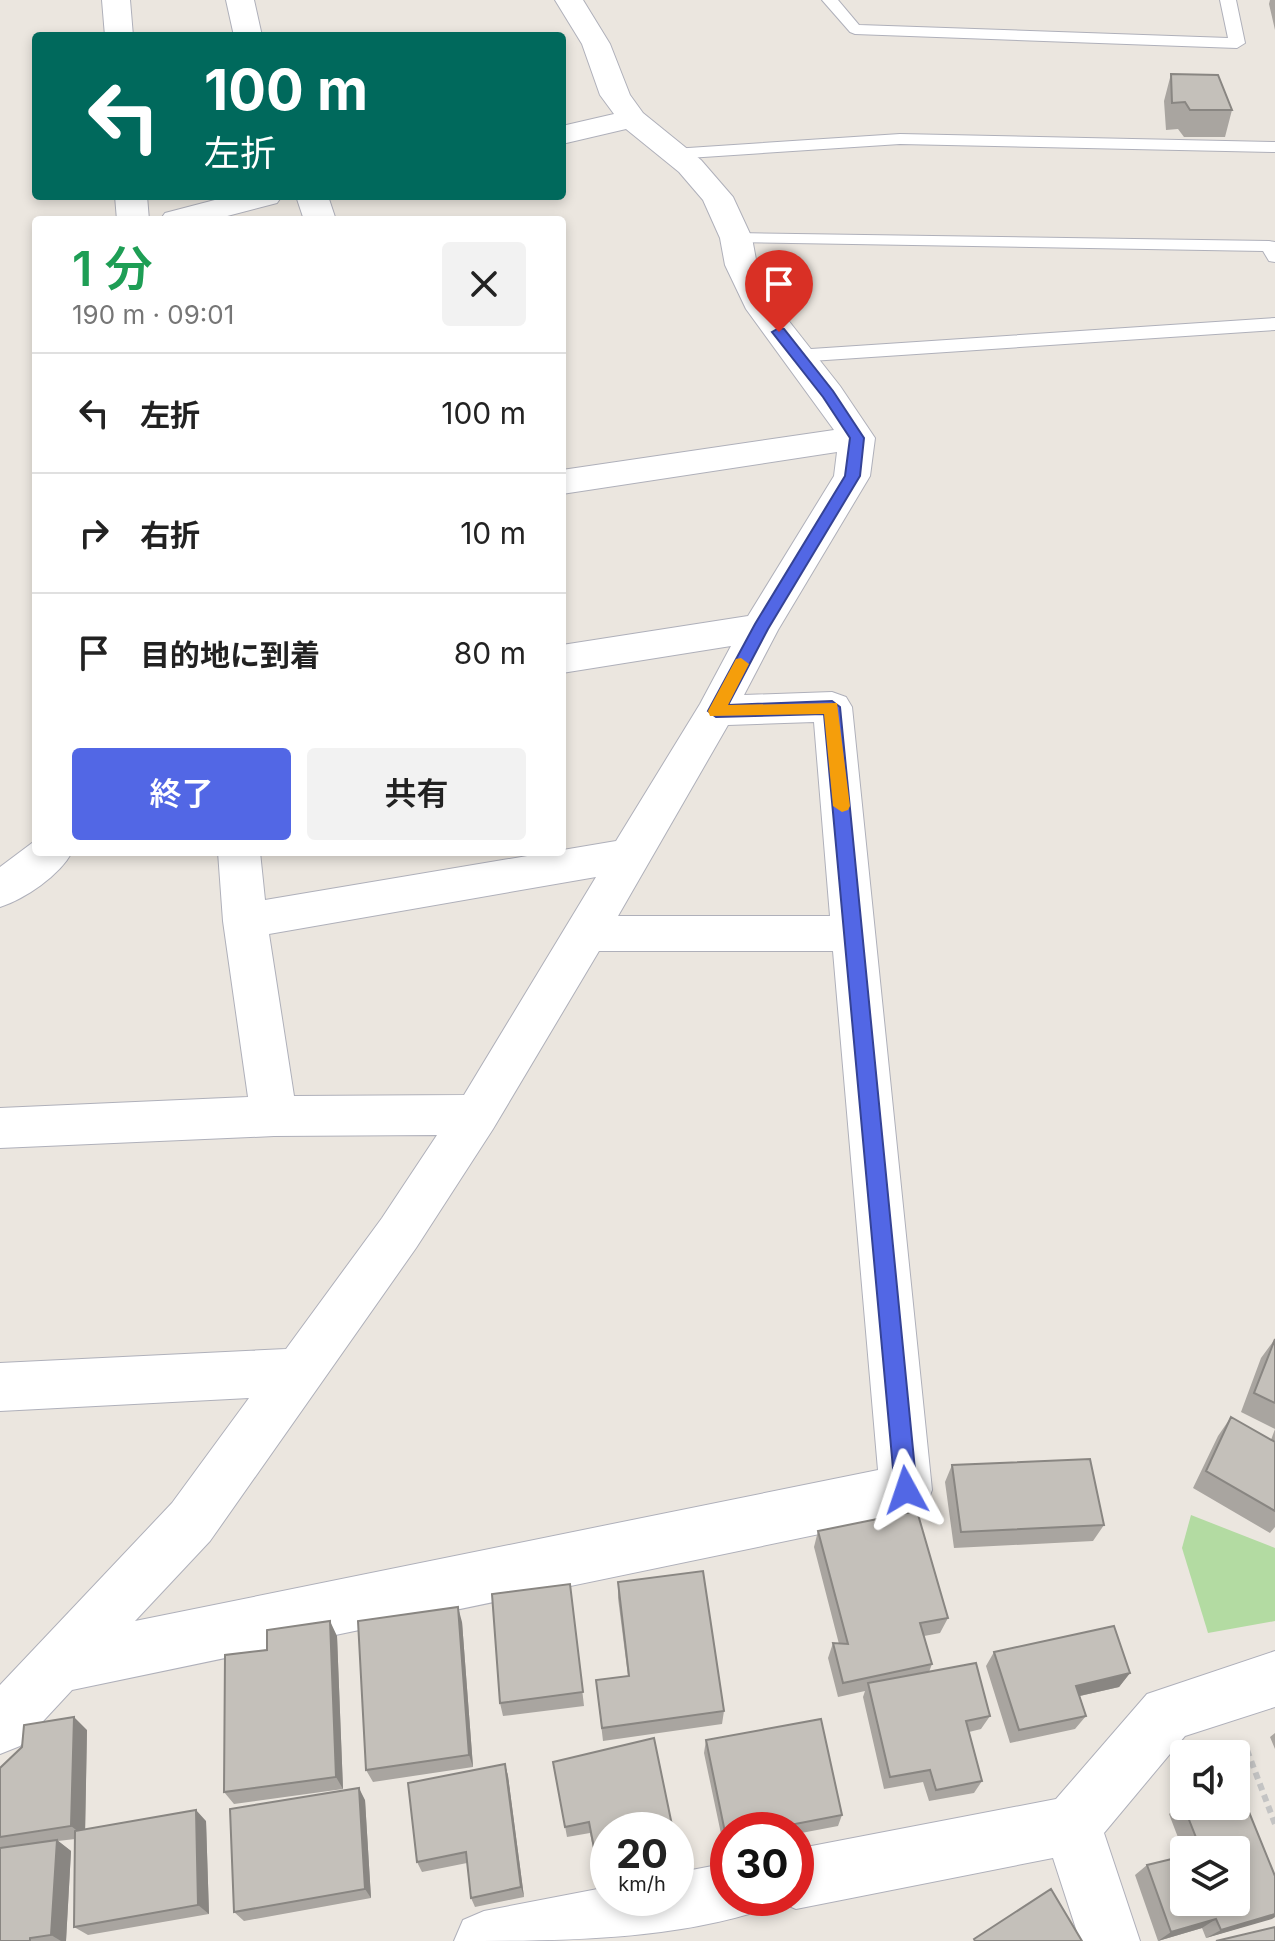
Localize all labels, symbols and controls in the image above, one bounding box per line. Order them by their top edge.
text: 100 m [204,56,368,124]
icon: left [72,64,176,168]
text: 左折 [204,131,276,175]
text: 1 分 [72,239,152,298]
button: close [442,242,526,326]
pin [745,250,813,332]
icon: arrive [757,262,801,306]
text: 190 m · 09:01 [72,299,234,330]
icon: left [72,391,116,435]
text: 100 m [441,395,526,431]
text: 左折 [140,397,200,433]
icon: right [72,511,116,555]
text: 10 m [460,515,526,551]
text: 右折 [140,517,200,553]
icon: arrive [72,631,116,675]
text: 80 m [454,635,526,671]
text: 目的地に到着 [140,637,320,673]
button: 終了 [72,748,291,840]
button: 共有 [307,748,526,840]
position arrow [864,1448,948,1532]
map controls [1170,1740,1250,1916]
button: sound [1170,1740,1250,1820]
speed limit sign: 30 [710,1812,814,1916]
text: 20 [616,1829,668,1878]
button: layers [1170,1836,1250,1916]
text: km/h [618,1872,666,1896]

